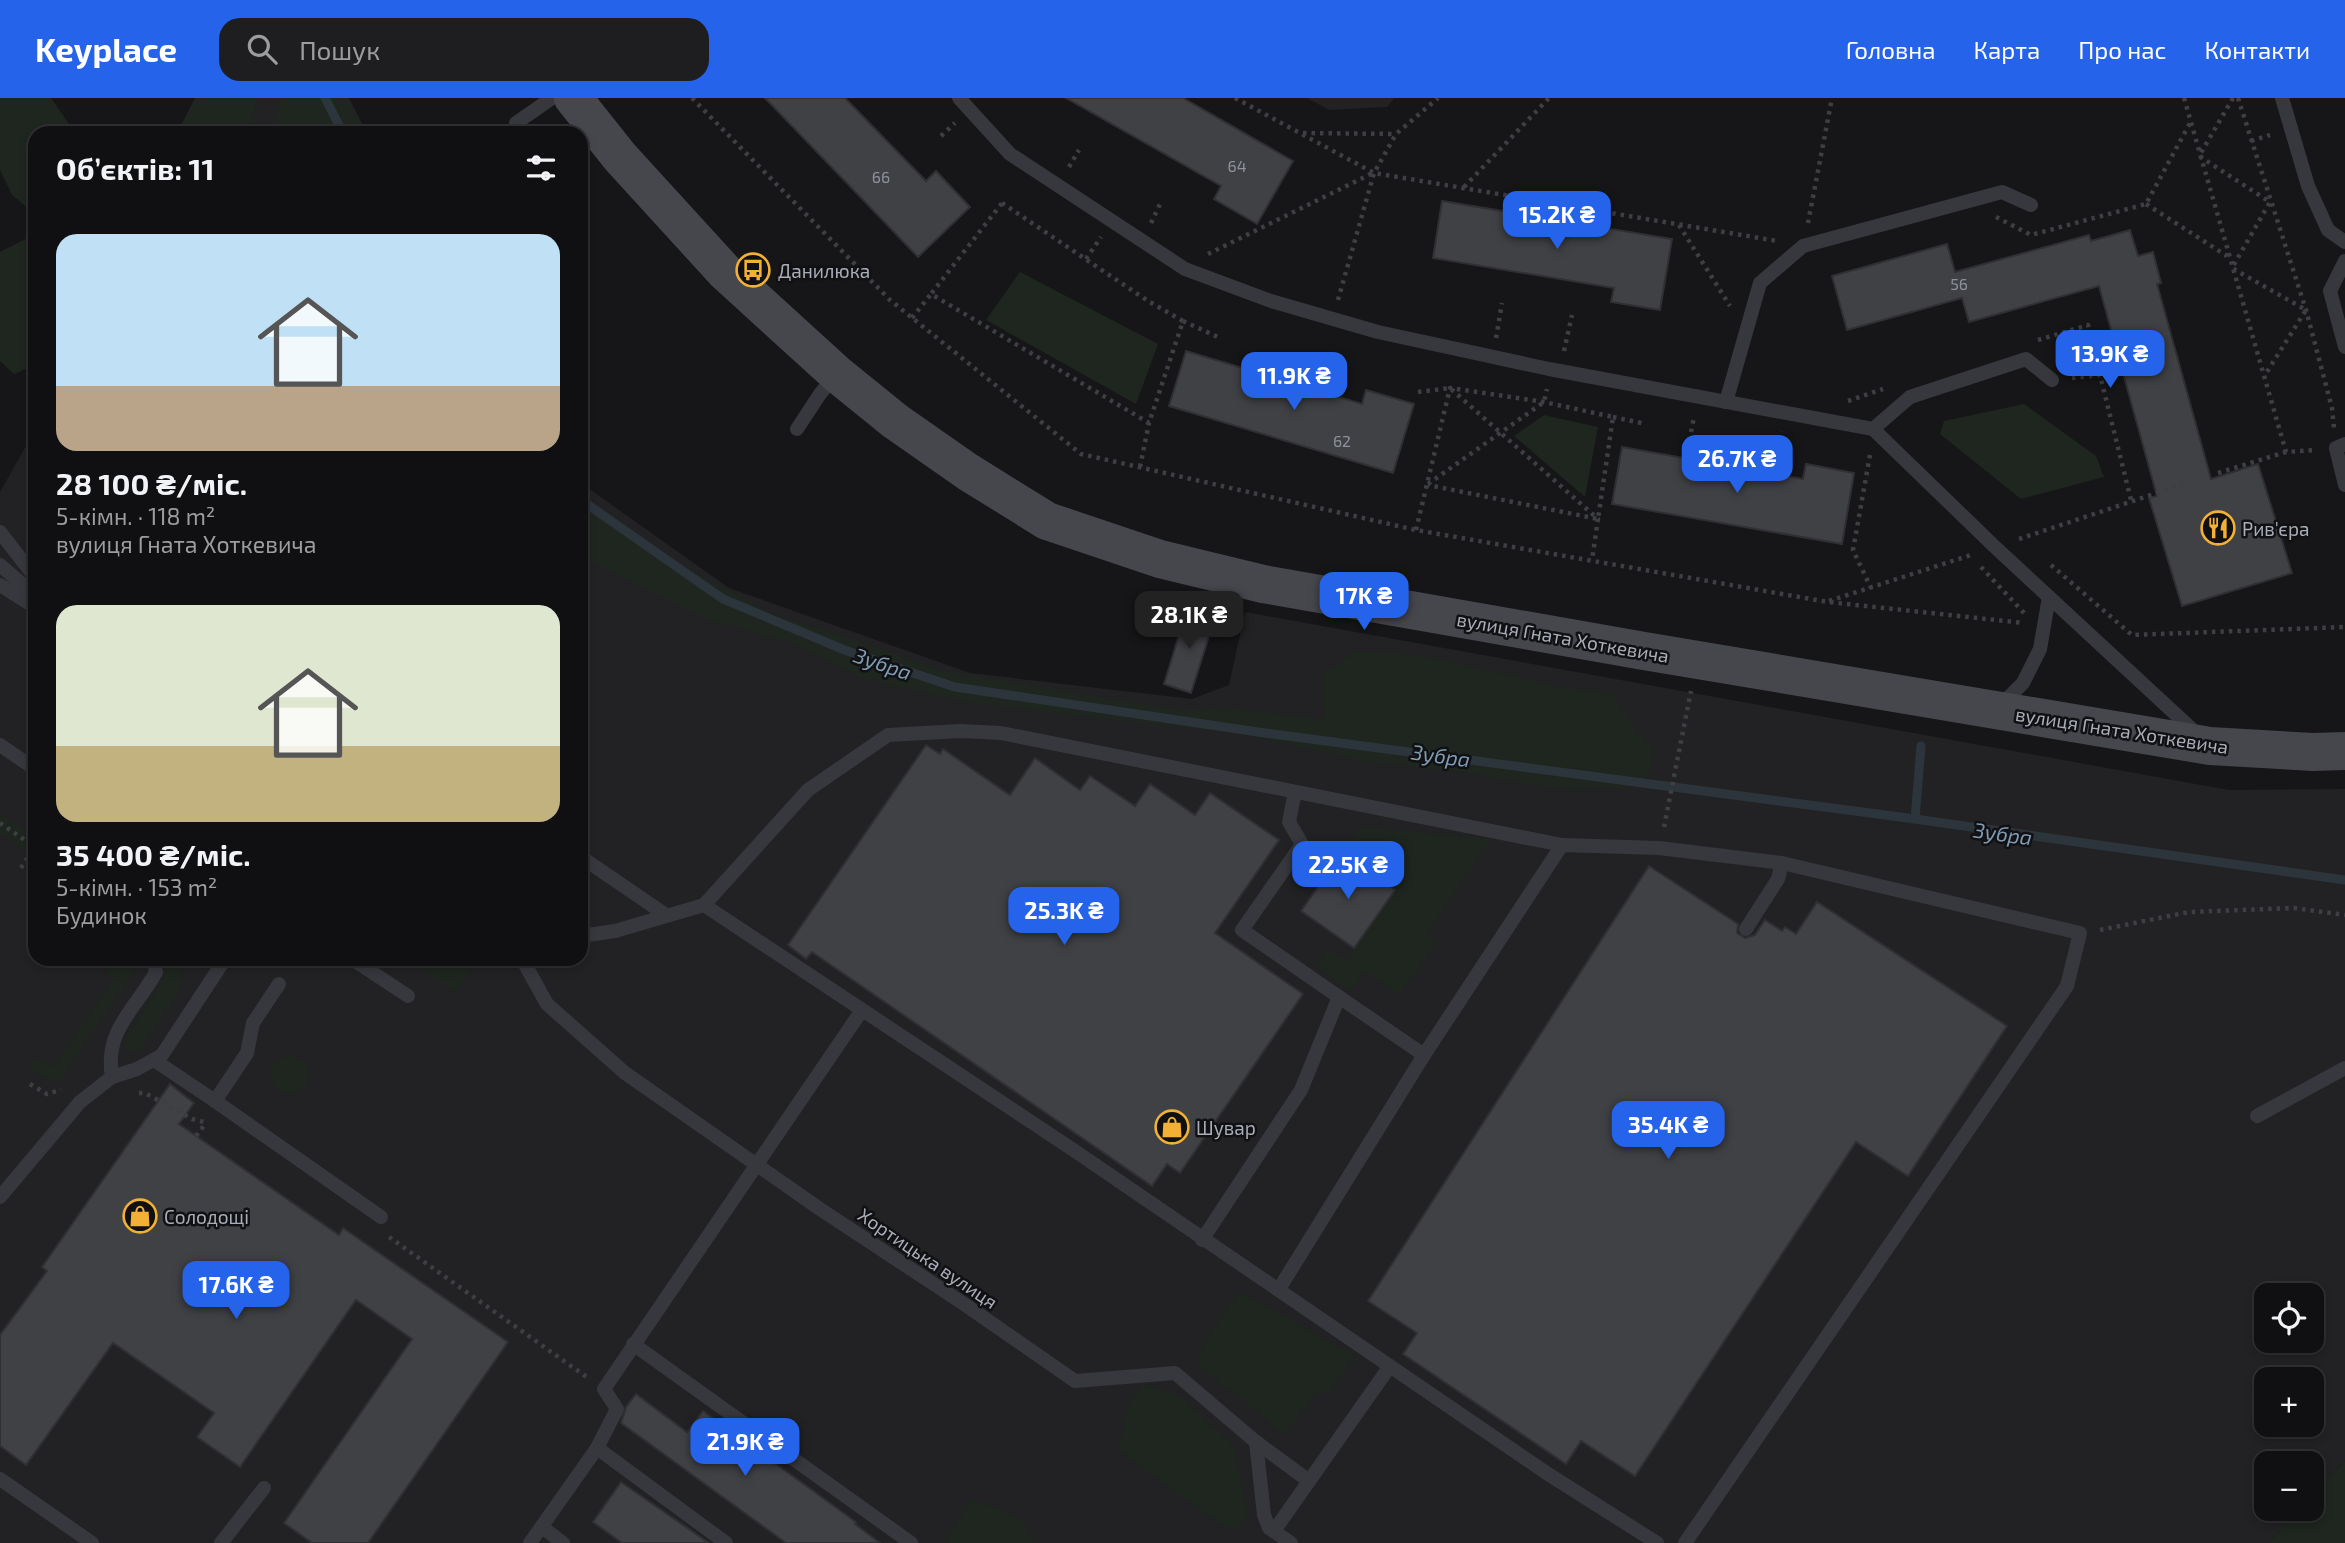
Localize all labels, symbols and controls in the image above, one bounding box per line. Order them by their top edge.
search box [219,18,709,81]
text: Keyplace [35,29,177,69]
icon: search [243,30,281,68]
text: Пошук [299,34,380,65]
text: Головна [1846,35,1936,64]
text: Карта [1974,35,2040,64]
text: Про нас [2078,35,2166,64]
text: Контакти [2204,35,2310,64]
icon: filters [522,149,560,187]
text: Об’єктів: 11 [56,150,215,186]
house number: 64 [1228,156,1247,175]
house number: 66 [872,167,890,186]
pin: 15.2K ₴ [1492,192,1622,251]
text: 15.2K ₴ [1519,200,1595,228]
bus stop icon: Данилюка [734,251,772,289]
place label: Данилюка [778,259,870,282]
house number: 56 [1950,274,1968,293]
icon: home [245,279,371,405]
pin: 13.9K ₴ [2045,330,2175,390]
text: 13.9K ₴ [2072,339,2148,367]
pin: 11.9K ₴ [1229,352,1359,412]
text: 11.9K ₴ [1257,361,1331,389]
house number: 62 [1333,431,1351,450]
pin: 26.7K ₴ [1672,436,1802,495]
text: 26.7K ₴ [1698,444,1776,472]
text: 28 100 ₴/міс. [56,465,247,501]
text: 5-кімн. · 118 m² [56,502,215,530]
restaurant icon: Рив'єра [2199,509,2237,547]
place label: Рив'єра [2242,517,2310,540]
text: вулиця Гната Хоткевича [56,530,316,558]
pin: 17K ₴ [1315,573,1413,632]
text: 17K ₴ [1336,581,1392,609]
pin: 28.1K ₴ [1124,592,1254,651]
text: 28.1K ₴ [1151,600,1227,628]
street label: вулиця Гната Хоткевича [1455,607,1671,668]
water label: Зубра [850,641,915,684]
icon: home [245,650,371,776]
street label: вулиця Гната Хоткевича [2014,702,2230,759]
water label: Зубра [1409,738,1472,771]
water label: Зубра [1971,816,2034,849]
text: 35 400 ₴/міс. [56,836,251,872]
pin: 22.5K ₴ [1283,842,1413,901]
text: 22.5K ₴ [1308,850,1388,878]
text: 5-кімн. · 153 m² [56,873,217,901]
pin: 25.3K ₴ [999,888,1129,947]
text: 25.3K ₴ [1024,896,1104,924]
text: Будинок [56,901,147,929]
pin: 35.4K ₴ [1603,1102,1733,1161]
shop icon: Шувар [1153,1108,1191,1146]
text: 35.4K ₴ [1628,1110,1708,1138]
place label: Шувар [1196,1116,1256,1140]
shop icon: Солодощі [121,1197,159,1235]
street label: Хортицька вулиця [853,1203,1002,1314]
place label: Солодощі [164,1205,249,1228]
pin: 17.6K ₴ [171,1262,301,1321]
text: 17.6K ₴ [199,1270,273,1298]
map controls [2254,1283,2324,1521]
button: locate [2254,1283,2324,1353]
button: + [2254,1367,2324,1437]
pin: 21.9K ₴ [680,1418,810,1478]
text: 21.9K ₴ [706,1427,784,1455]
button: − [2254,1451,2324,1521]

